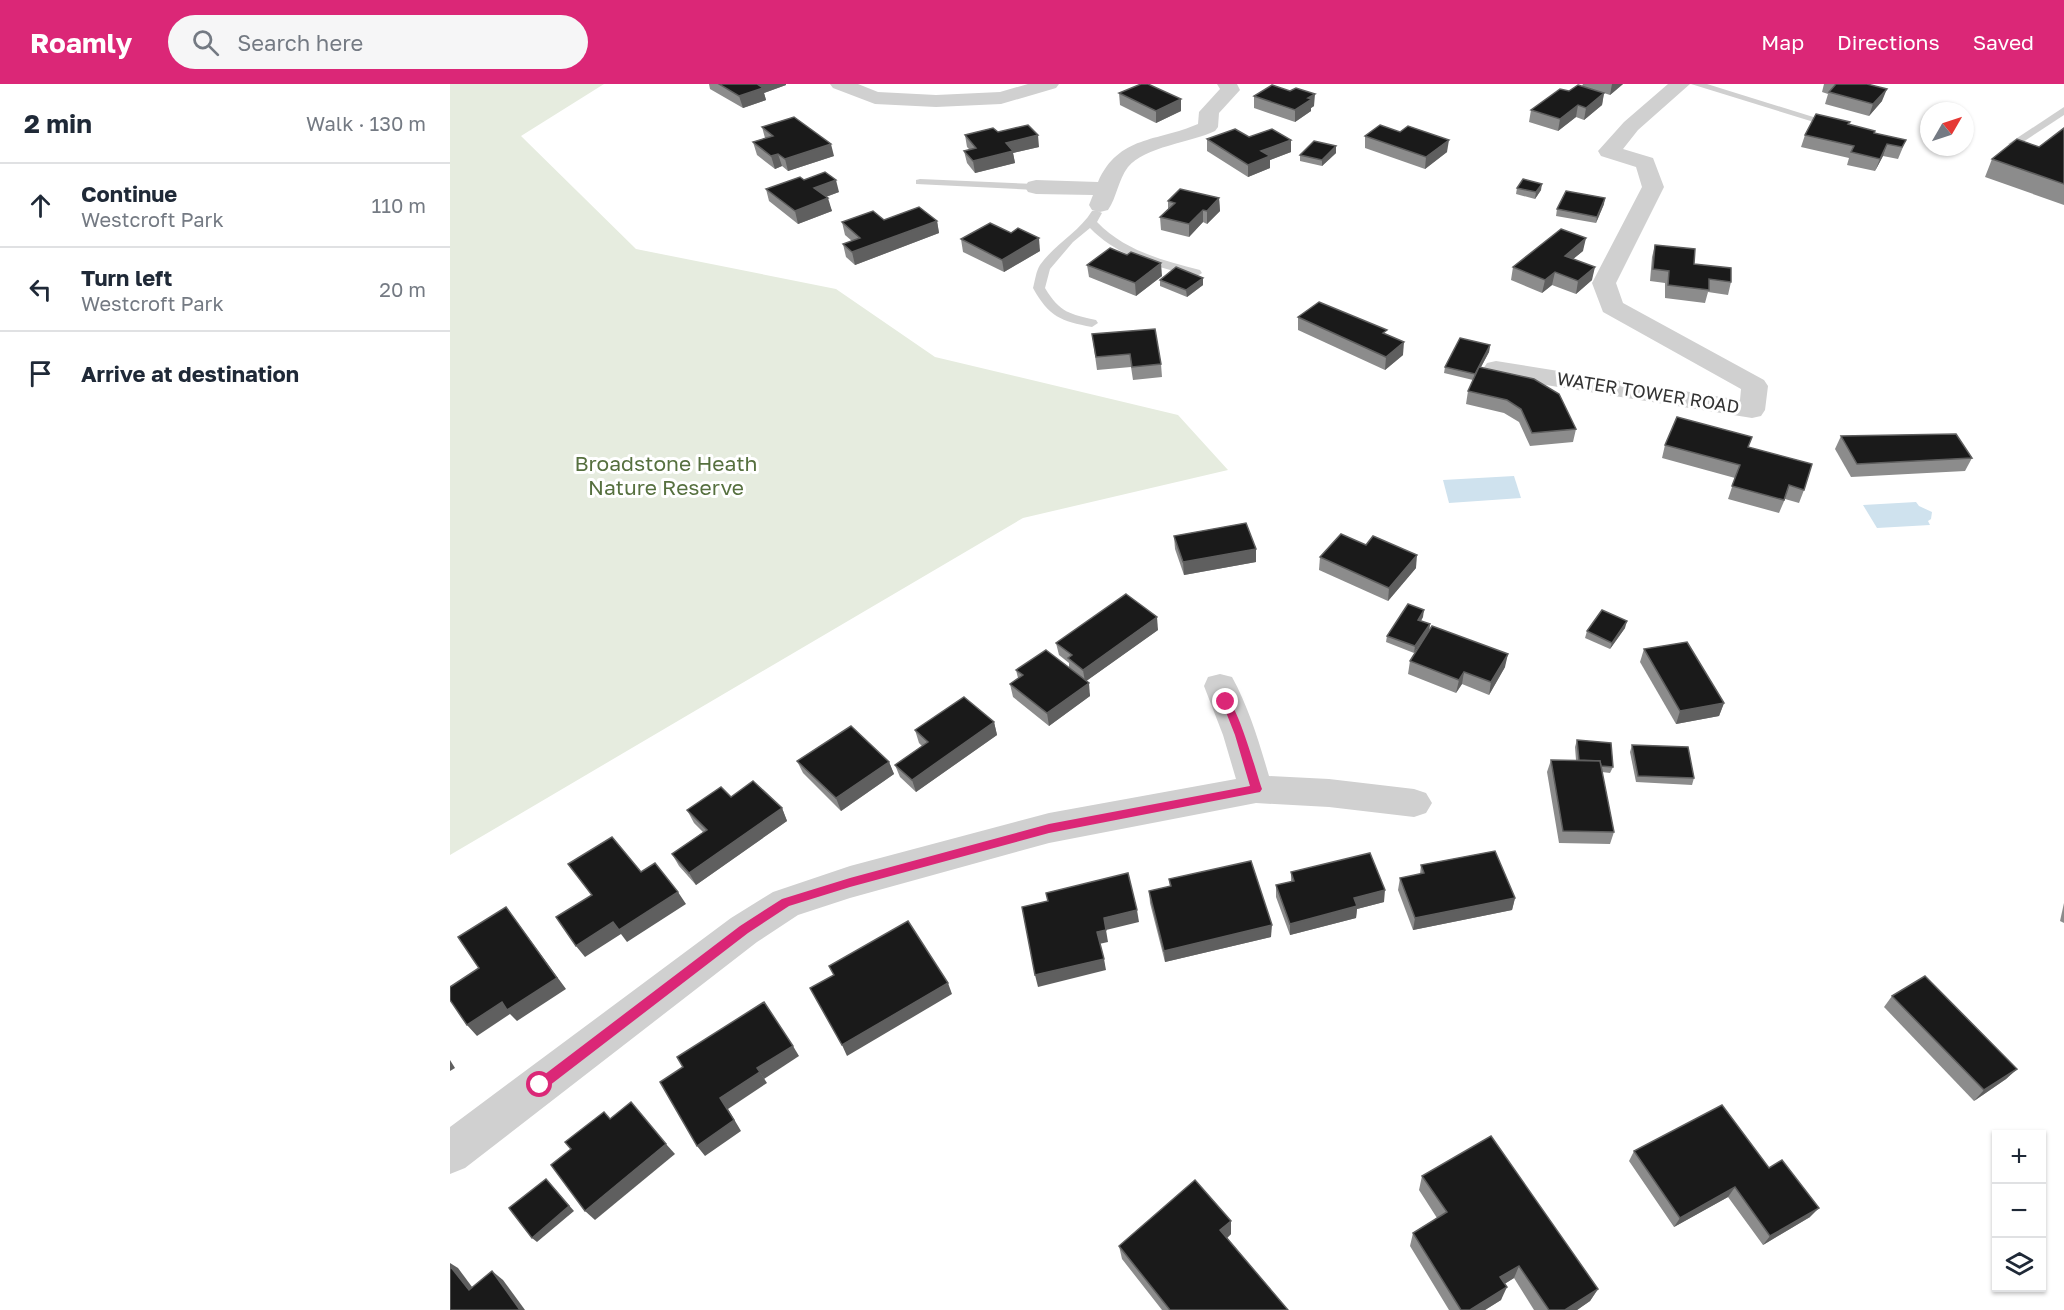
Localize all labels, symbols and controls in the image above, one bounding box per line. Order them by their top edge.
search box [168,15,588,69]
text: Roamly [30,26,132,59]
icon: search [189,26,222,59]
text: Search here [237,29,363,56]
text: Map [1761,29,1804,55]
text: Directions [1837,29,1940,55]
text: Saved [1973,29,2034,55]
north arrow [1920,102,1974,156]
text: 2 min [24,108,92,139]
text: Walk · 130 m [306,111,426,135]
text: Continue [81,180,177,207]
icon: ahead [24,189,57,222]
text: 110 m [372,193,426,217]
text: Westcroft Park [81,207,224,231]
text: Turn left [81,264,172,291]
icon: left [24,273,57,306]
text: 20 m [379,277,426,301]
text: Westcroft Park [81,291,224,315]
icon: arrive [24,357,57,390]
text: Arrive at destination [81,360,299,387]
street label: WATER TOWER ROAD [1555,367,1741,417]
park label: Broadstone Heath Nature Reserve [574,450,758,500]
route end [1212,688,1238,714]
route start [526,1071,552,1097]
map controls [1992,1130,2046,1292]
button: + [1992,1130,2046,1184]
button: − [1992,1184,2046,1238]
button: layers [1992,1238,2046,1292]

